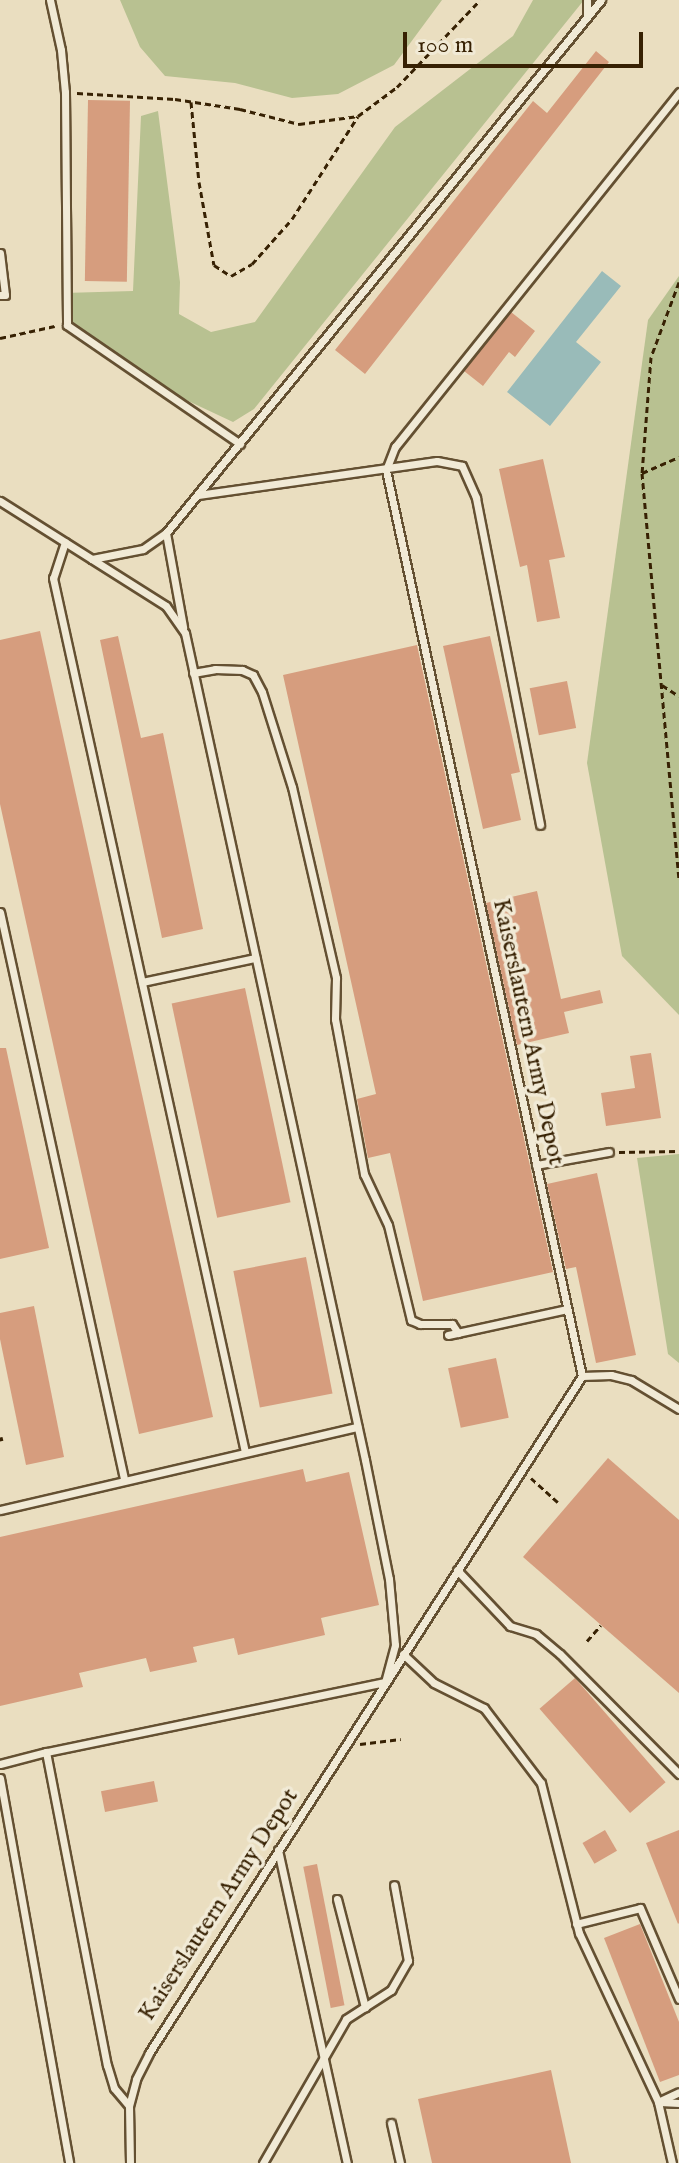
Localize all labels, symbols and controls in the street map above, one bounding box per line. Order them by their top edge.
scale bar [407,16,647,66]
text: 100 m [417,30,473,61]
street label: Kaiserslautern Army Depot [486,896,570,1168]
street label: Kaiserslautern Army Depot [133,1783,305,2027]

